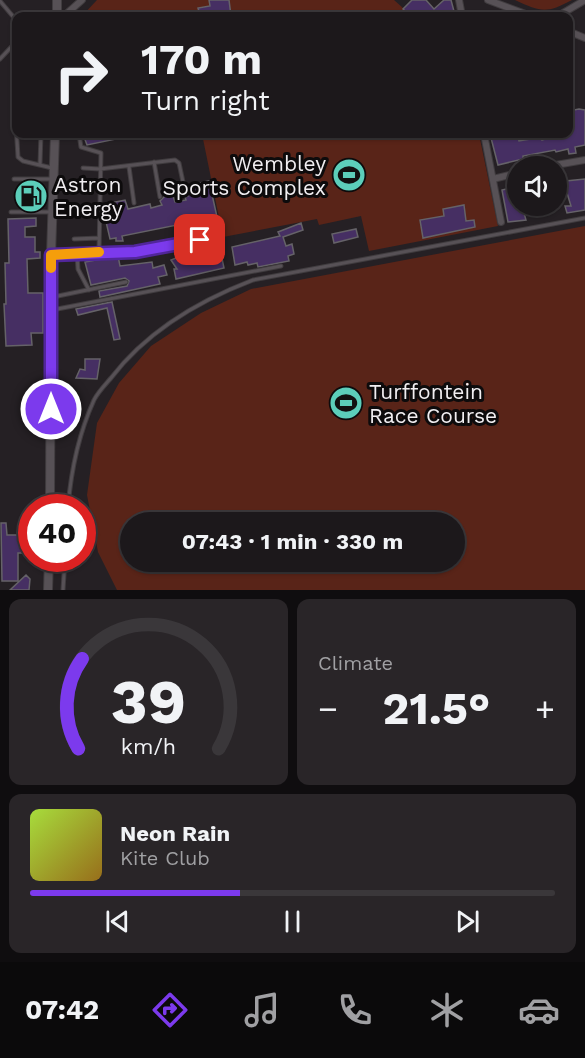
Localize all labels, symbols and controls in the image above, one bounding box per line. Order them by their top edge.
text: 170 m [141,35,262,84]
icon: right [42,36,120,114]
text: Turn right [141,85,270,117]
place label: Wembley Sports Complex [162,151,326,200]
map controls [507,156,567,216]
button: sound [507,156,567,216]
sports icon: Wembley Sports Complex [331,157,367,193]
place label: Astron Energy [54,172,123,221]
fuel station icon: Astron Energy [13,178,49,214]
pin [174,214,225,265]
icon: arrive [183,223,216,256]
position arrow [19,377,83,441]
place label: Turffontein Race Course [369,379,497,428]
sports icon: Turffontein Race Course [328,385,364,421]
speed limit sign: 40 [18,494,96,572]
text: 07:43 · 1 min · 330 m [182,529,403,554]
text: Climate [318,651,393,675]
text: 39 [111,665,186,738]
text: 21.5° [383,682,490,735]
text: − [318,689,338,728]
text: + [535,689,555,728]
text: km/h [121,734,176,759]
text: Neon Rain [120,821,230,846]
text: Kite Club [120,846,210,870]
icon: previous [101,905,134,938]
icon: pause [276,905,309,938]
icon: next [451,905,484,938]
icon: directions [149,989,191,1031]
icon: music [241,989,283,1031]
icon: phone [334,989,376,1031]
icon: climate [426,989,468,1031]
icon: car [518,989,560,1031]
text: 07:42 [25,994,99,1026]

